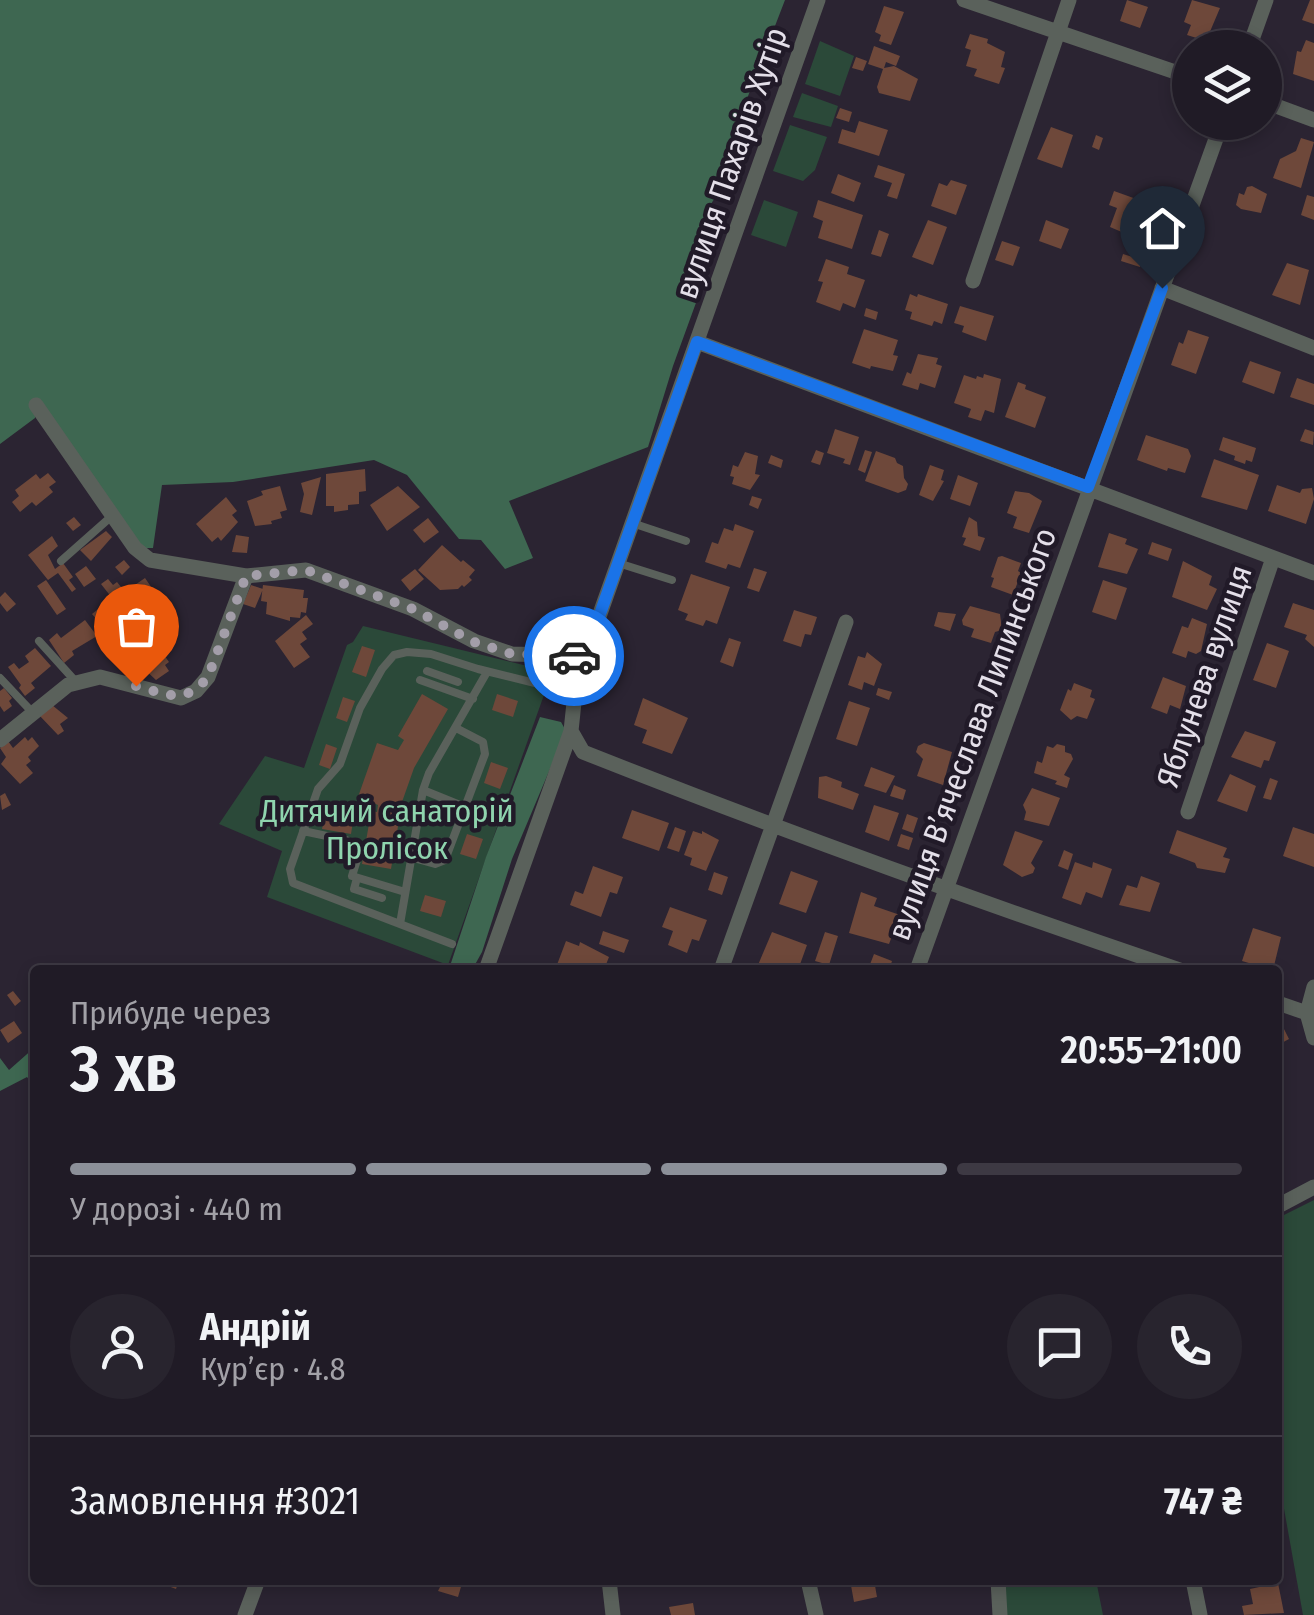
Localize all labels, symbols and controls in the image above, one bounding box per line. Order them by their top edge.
street label: вулиця Пахарів Хутір [667,22,795,304]
map controls [1172,30,1282,140]
button: layers [1172,30,1282,140]
pin [1120,186,1205,289]
icon: home [1135,201,1190,256]
street label: вулиця Вʼячеслава Липинського [880,523,1064,945]
street label: Яблунева вулиця [1148,560,1260,792]
pin [94,584,179,687]
icon: bag [109,599,164,654]
courier [524,606,624,706]
icon: car [547,629,602,684]
park label: Дитячий санаторій Пролісок [259,792,514,867]
text: Прибуде через [70,994,271,1032]
text: 20:55–21:00 [1060,1027,1242,1073]
text: 3 хв [70,1030,177,1108]
text: У дорозі · 440 m [70,1190,283,1228]
button: person [70,1294,175,1399]
button: chat [1007,1294,1112,1399]
button: phone [1137,1294,1242,1399]
text: Андрій [200,1304,311,1350]
text: Кур’єр · 4.8 [200,1350,345,1388]
text: Замовлення #3021 [70,1478,360,1524]
text: 747 ₴ [1164,1478,1242,1524]

